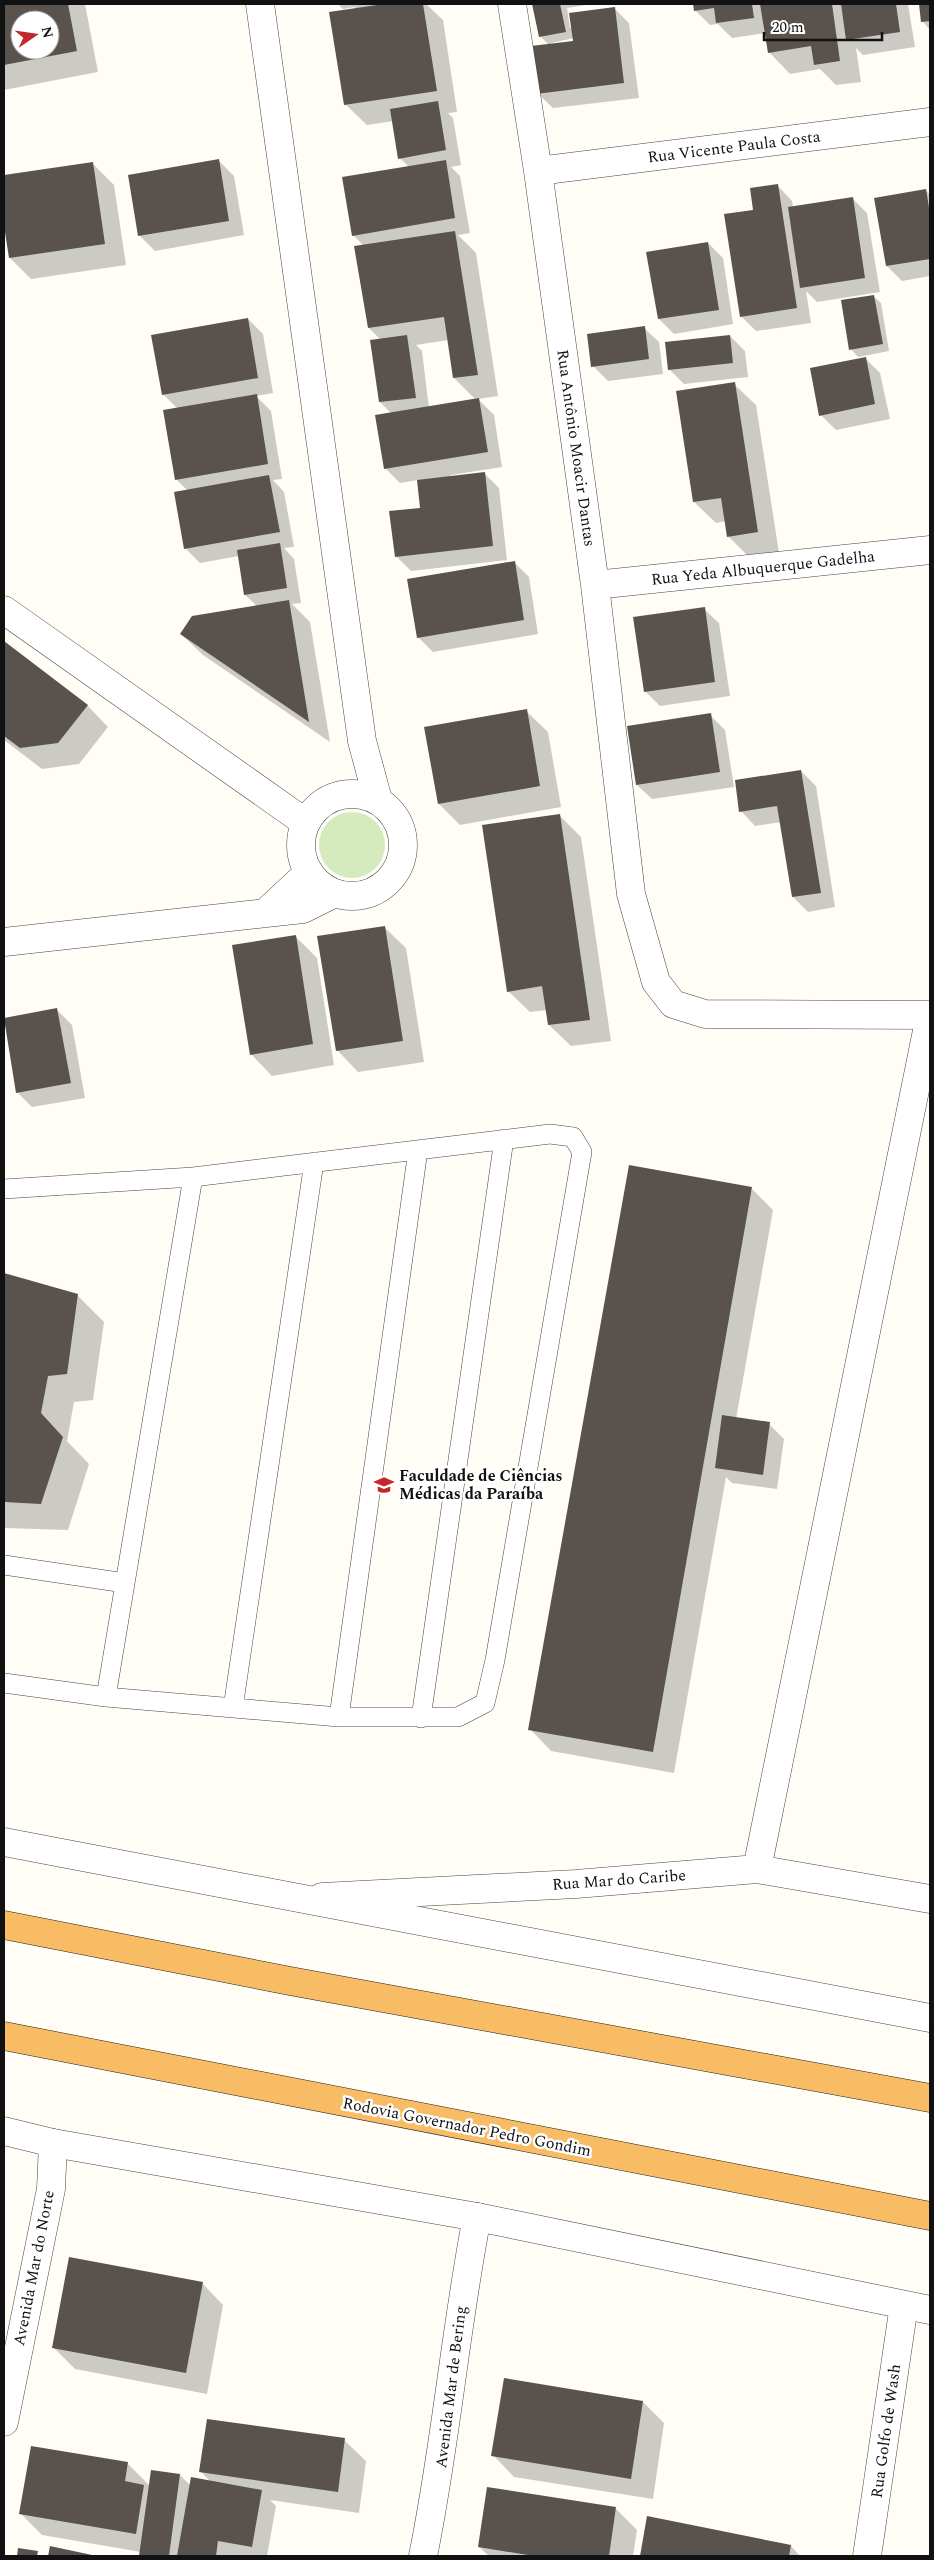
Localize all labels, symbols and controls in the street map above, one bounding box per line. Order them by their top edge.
north arrow [10,10,60,60]
scale bar [764,10,882,42]
text: 20 m [772,16,804,39]
text: N [36,24,59,40]
street label: Rua Vicente Paula Costa [646,124,822,170]
street label: Rua Antônio Moacir Dantas [550,348,602,548]
street label: Rua Yeda Albuquerque Gadelha [650,544,876,592]
place label: Faculdade de Ciências Médicas da Paraíba [399,1464,562,1506]
school or university icon: Faculdade de Ciências Médicas da Paraíba [373,1474,395,1496]
street label: Rua Mar do Caribe [551,1863,687,1897]
street label: Rodovia Governador Pedro Gondim [341,2091,594,2163]
street label: Avenida Mar do Norte [7,2188,61,2348]
street label: Avenida Mar de Bering [429,2304,473,2470]
street label: Rua Golfo de Wash [865,2362,907,2500]

